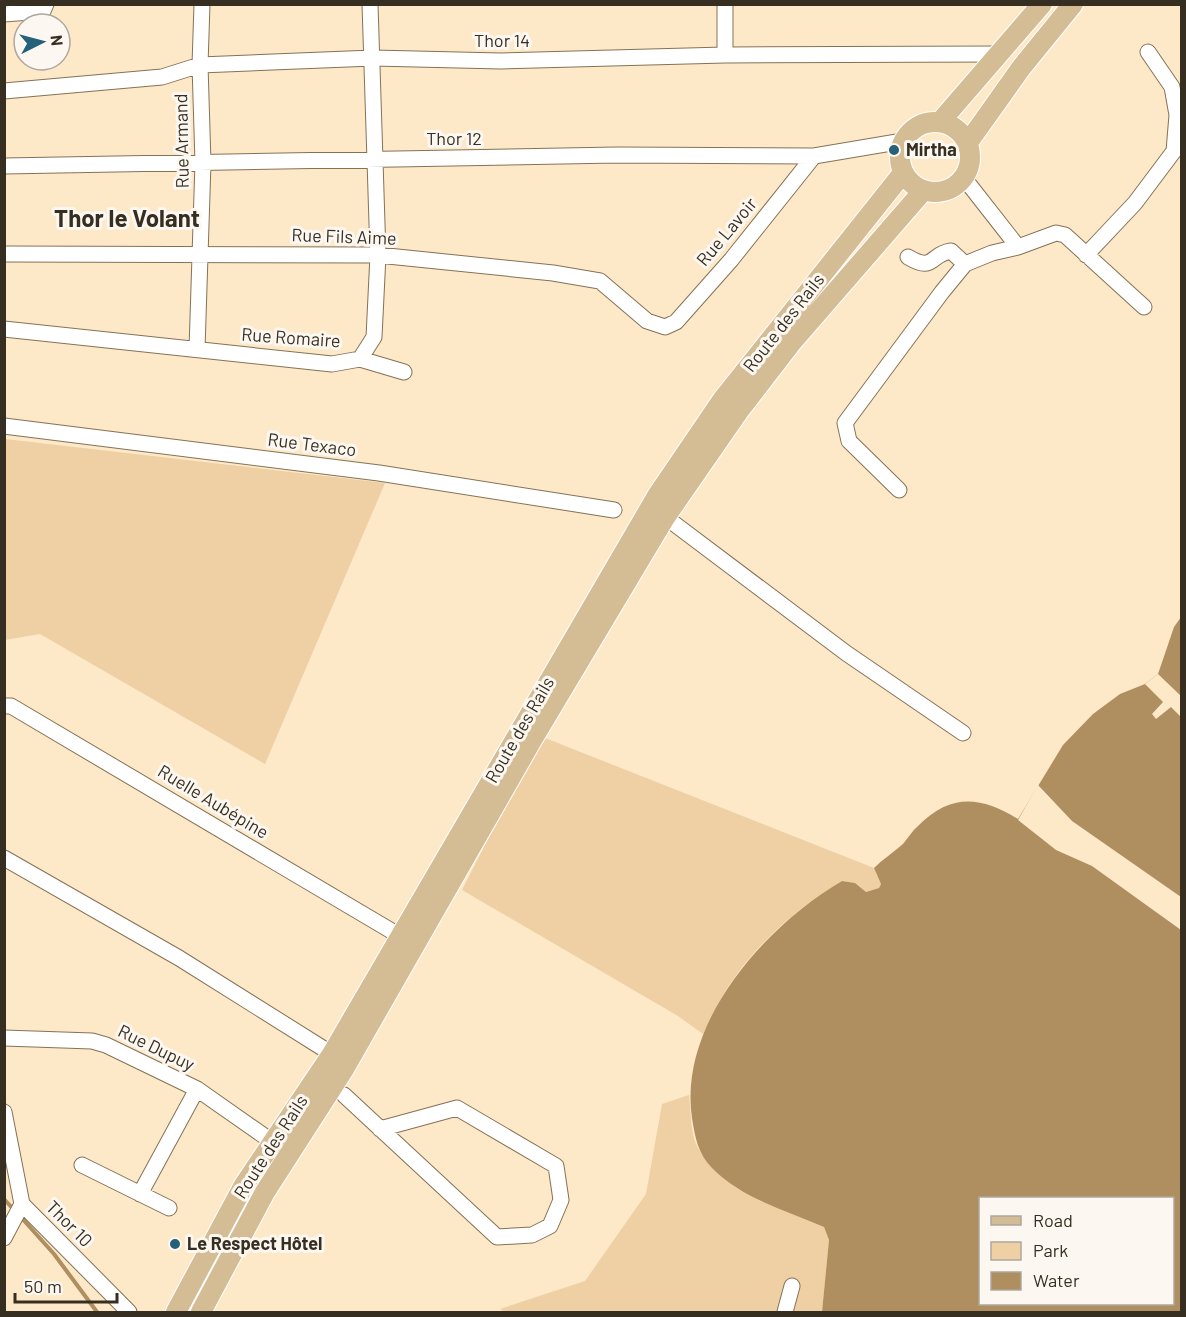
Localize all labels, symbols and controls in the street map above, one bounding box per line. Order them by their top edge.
north arrow [12,12,72,72]
street label: Thor 14 [474,29,530,51]
text: N [47,34,67,47]
street label: Rue Armand [169,93,193,189]
street label: Thor 12 [426,127,482,149]
place label: Mirtha [906,138,957,160]
marker: Mirtha [887,143,901,157]
street label: Rue Lavoir [691,192,761,270]
district label: Thor le Volant [54,203,200,232]
street label: Rue Fils Aime [291,223,397,249]
street label: Route des Rails [738,269,829,376]
street label: Rue Romaire [241,323,341,351]
street label: Rue Texaco [267,428,358,460]
street label: Route des Rails [480,672,558,787]
street label: Ruelle Aubépine [154,759,273,843]
street label: Rue Dupuy [115,1019,198,1075]
street label: Route des Rails [229,1091,312,1202]
street label: Thor 10 [42,1196,97,1251]
legend [979,1197,1174,1305]
text: Road [1033,1209,1073,1231]
place label: Le Respect Hôtel [187,1232,322,1254]
marker: Le Respect Hôtel [168,1237,182,1251]
text: Park [1033,1239,1068,1261]
scale bar [15,1266,117,1304]
text: Water [1033,1269,1080,1291]
text: 50 m [24,1275,62,1297]

